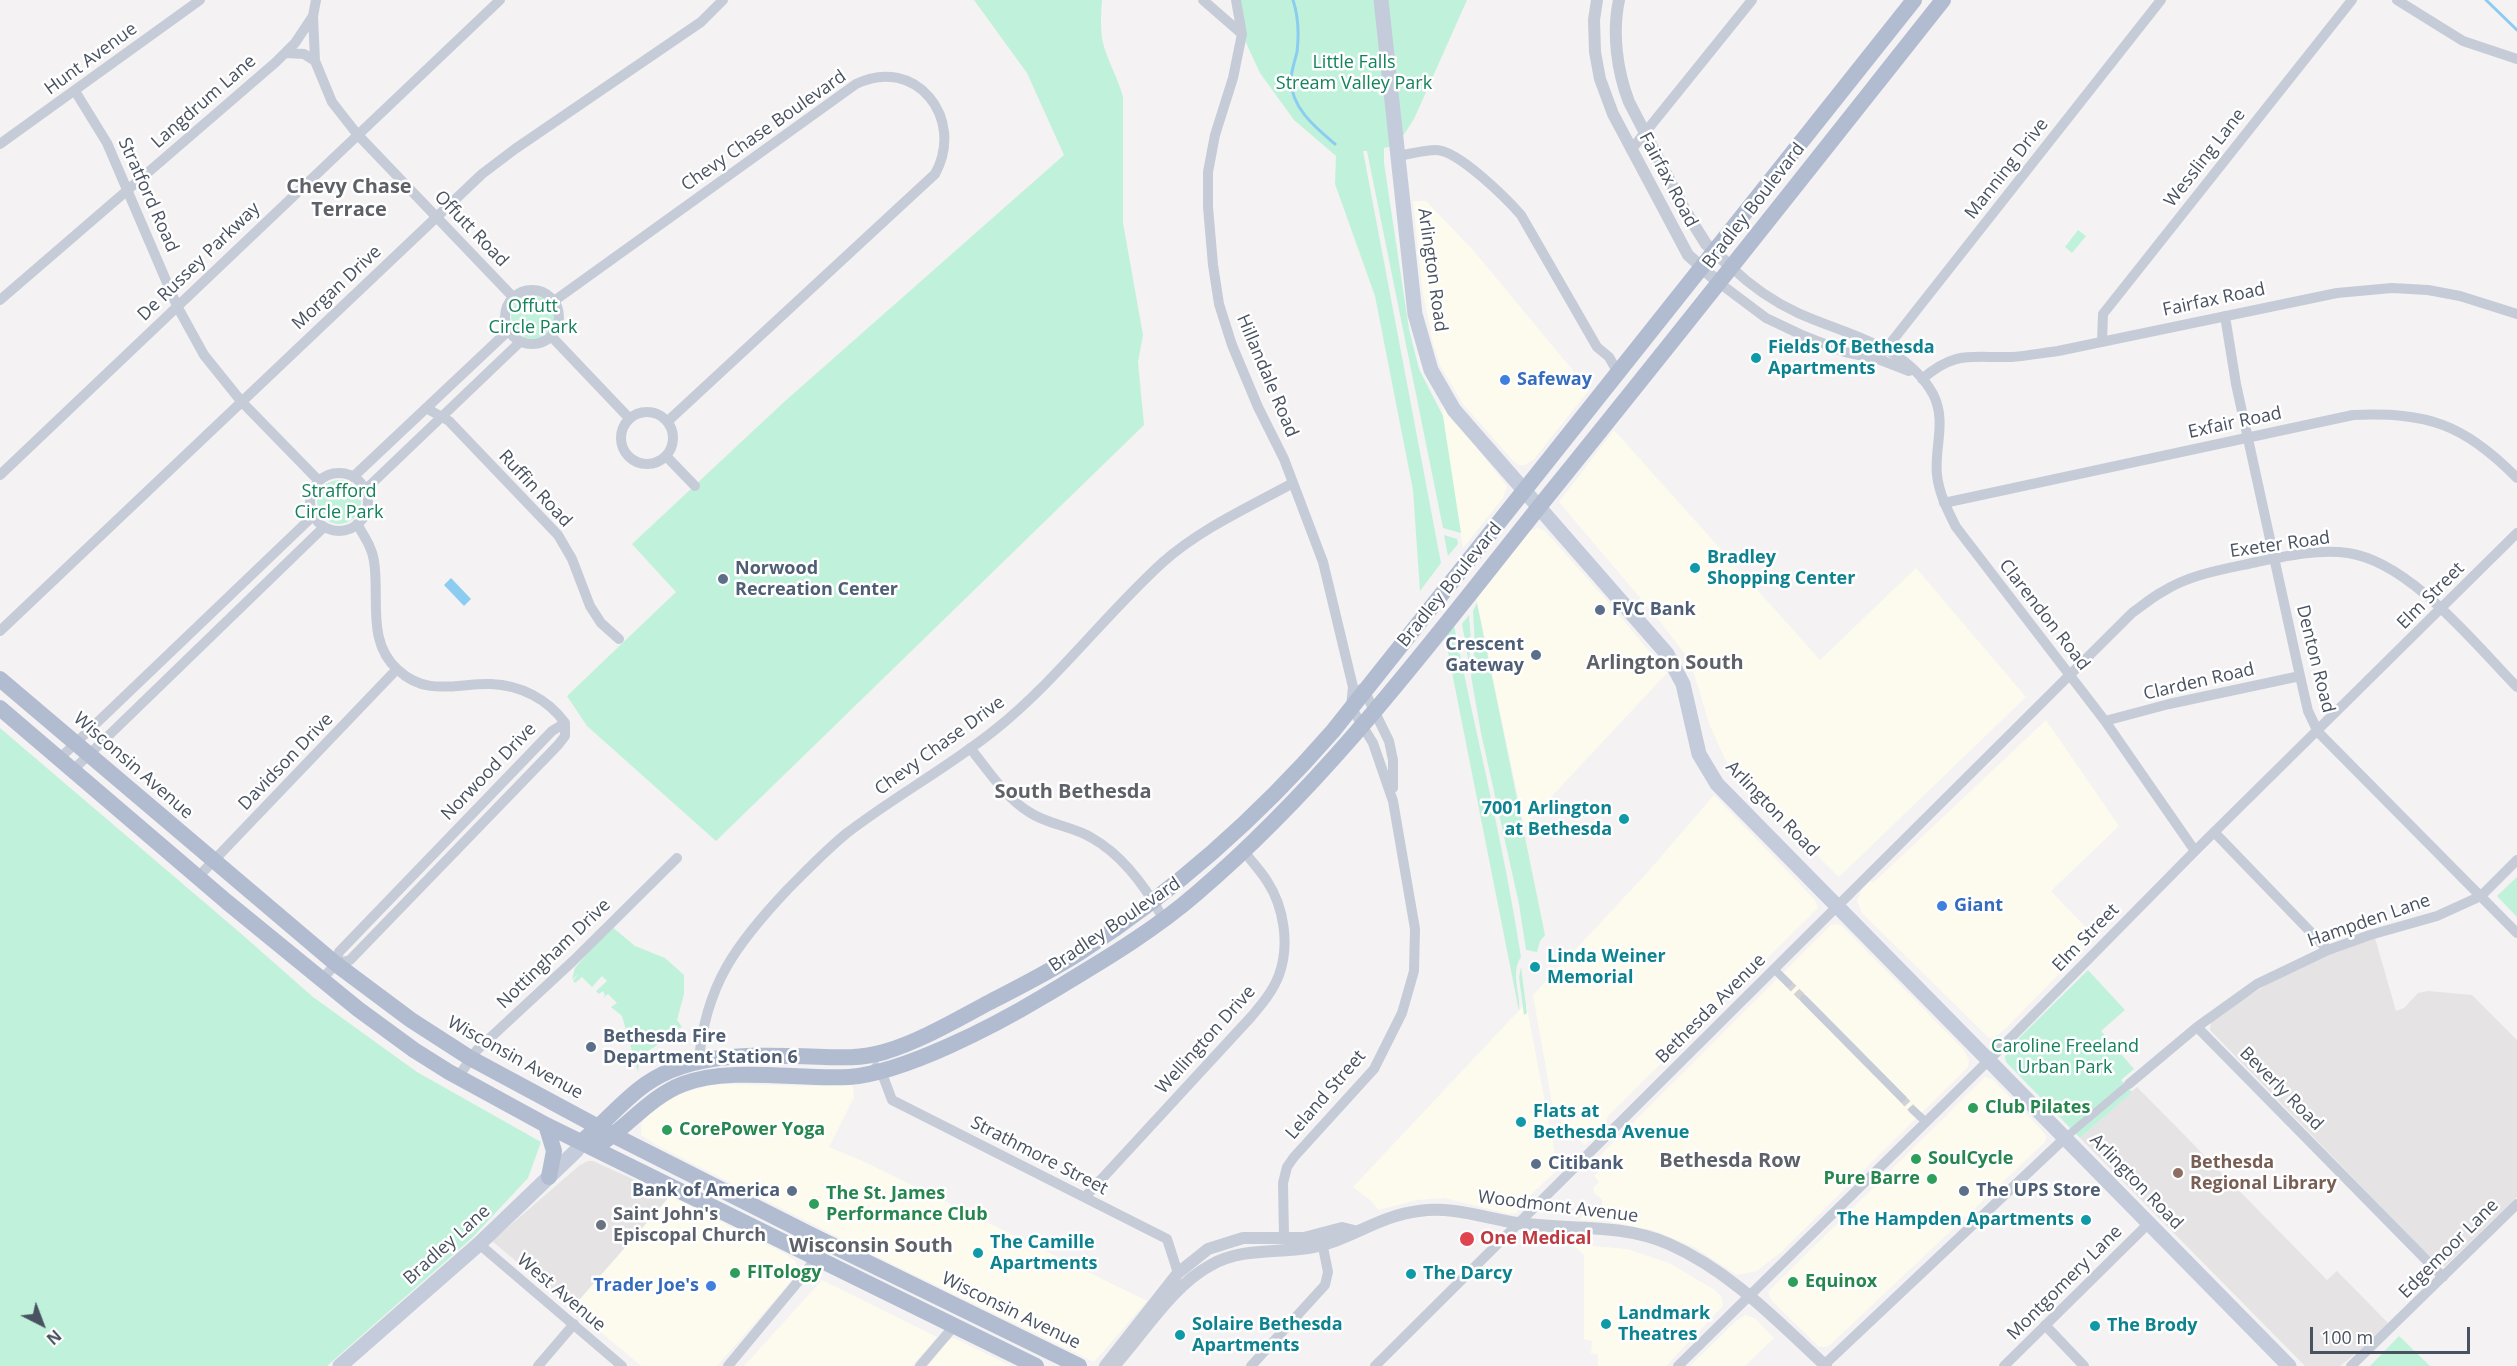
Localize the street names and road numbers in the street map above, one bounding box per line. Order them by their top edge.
street label: Hunt Avenue [41,18,141,100]
street label: Langdrum Lane [147,51,261,153]
street label: Chevy Chase Boulevard [677,66,851,196]
street label: Wessling Lane [2160,104,2250,212]
street label: Manning Drive [1961,114,2053,224]
street label: Fairfax Road [1634,129,1702,231]
street label: Stratford Road [113,134,183,256]
street label: Bradley Boulevard [1698,139,1810,273]
street label: Offutt Road [429,186,513,272]
street label: De Russey Parkway [133,198,265,326]
street label: Arlington Road [1413,207,1451,333]
street label: Morgan Drive [288,241,386,335]
street label: Fairfax Road [2161,279,2267,321]
street label: Hillandale Road [1231,311,1303,441]
street label: Exfair Road [2186,403,2284,443]
street label: Ruffin Road [494,446,576,532]
street label: Bradley Boulevard [1393,518,1507,652]
street label: Exeter Road [2228,527,2332,563]
street label: Clarendon Road [1994,555,2094,675]
street label: Elm Street [2393,558,2469,634]
street label: Denton Road [2291,603,2339,715]
street label: Clarden Road [2142,659,2256,705]
street label: Chevy Chase Drive [871,692,1009,800]
street label: Wisconsin Avenue [69,708,197,824]
street label: Davidson Drive [234,709,338,815]
street label: Norwood Drive [437,719,541,825]
street label: Arlington Road [1721,757,1823,861]
street label: Bradley Boulevard [1045,873,1185,977]
street label: Hampden Lane [2305,890,2433,952]
street label: Nottingham Drive [493,894,615,1014]
street label: Elm Street [2048,900,2124,976]
street label: Bethesda Avenue [1652,950,1770,1068]
street label: Wellington Drive [1152,981,1260,1099]
street label: Wisconsin Avenue [443,1012,587,1104]
street label: Beverly Road [2235,1043,2327,1135]
street label: Leland Street [1281,1046,1371,1144]
street label: Strathmore Street [967,1112,1111,1200]
street label: Arlington Road [2085,1130,2187,1234]
street label: Woodmont Avenue [1476,1186,1640,1228]
street label: Edgemoor Lane [2395,1195,2503,1303]
street label: Bradley Lane [399,1201,495,1289]
street label: Montgomery Lane [2003,1221,2127,1345]
street label: West Avenue [512,1250,610,1336]
street label: Wisconsin Avenue [938,1268,1084,1354]

